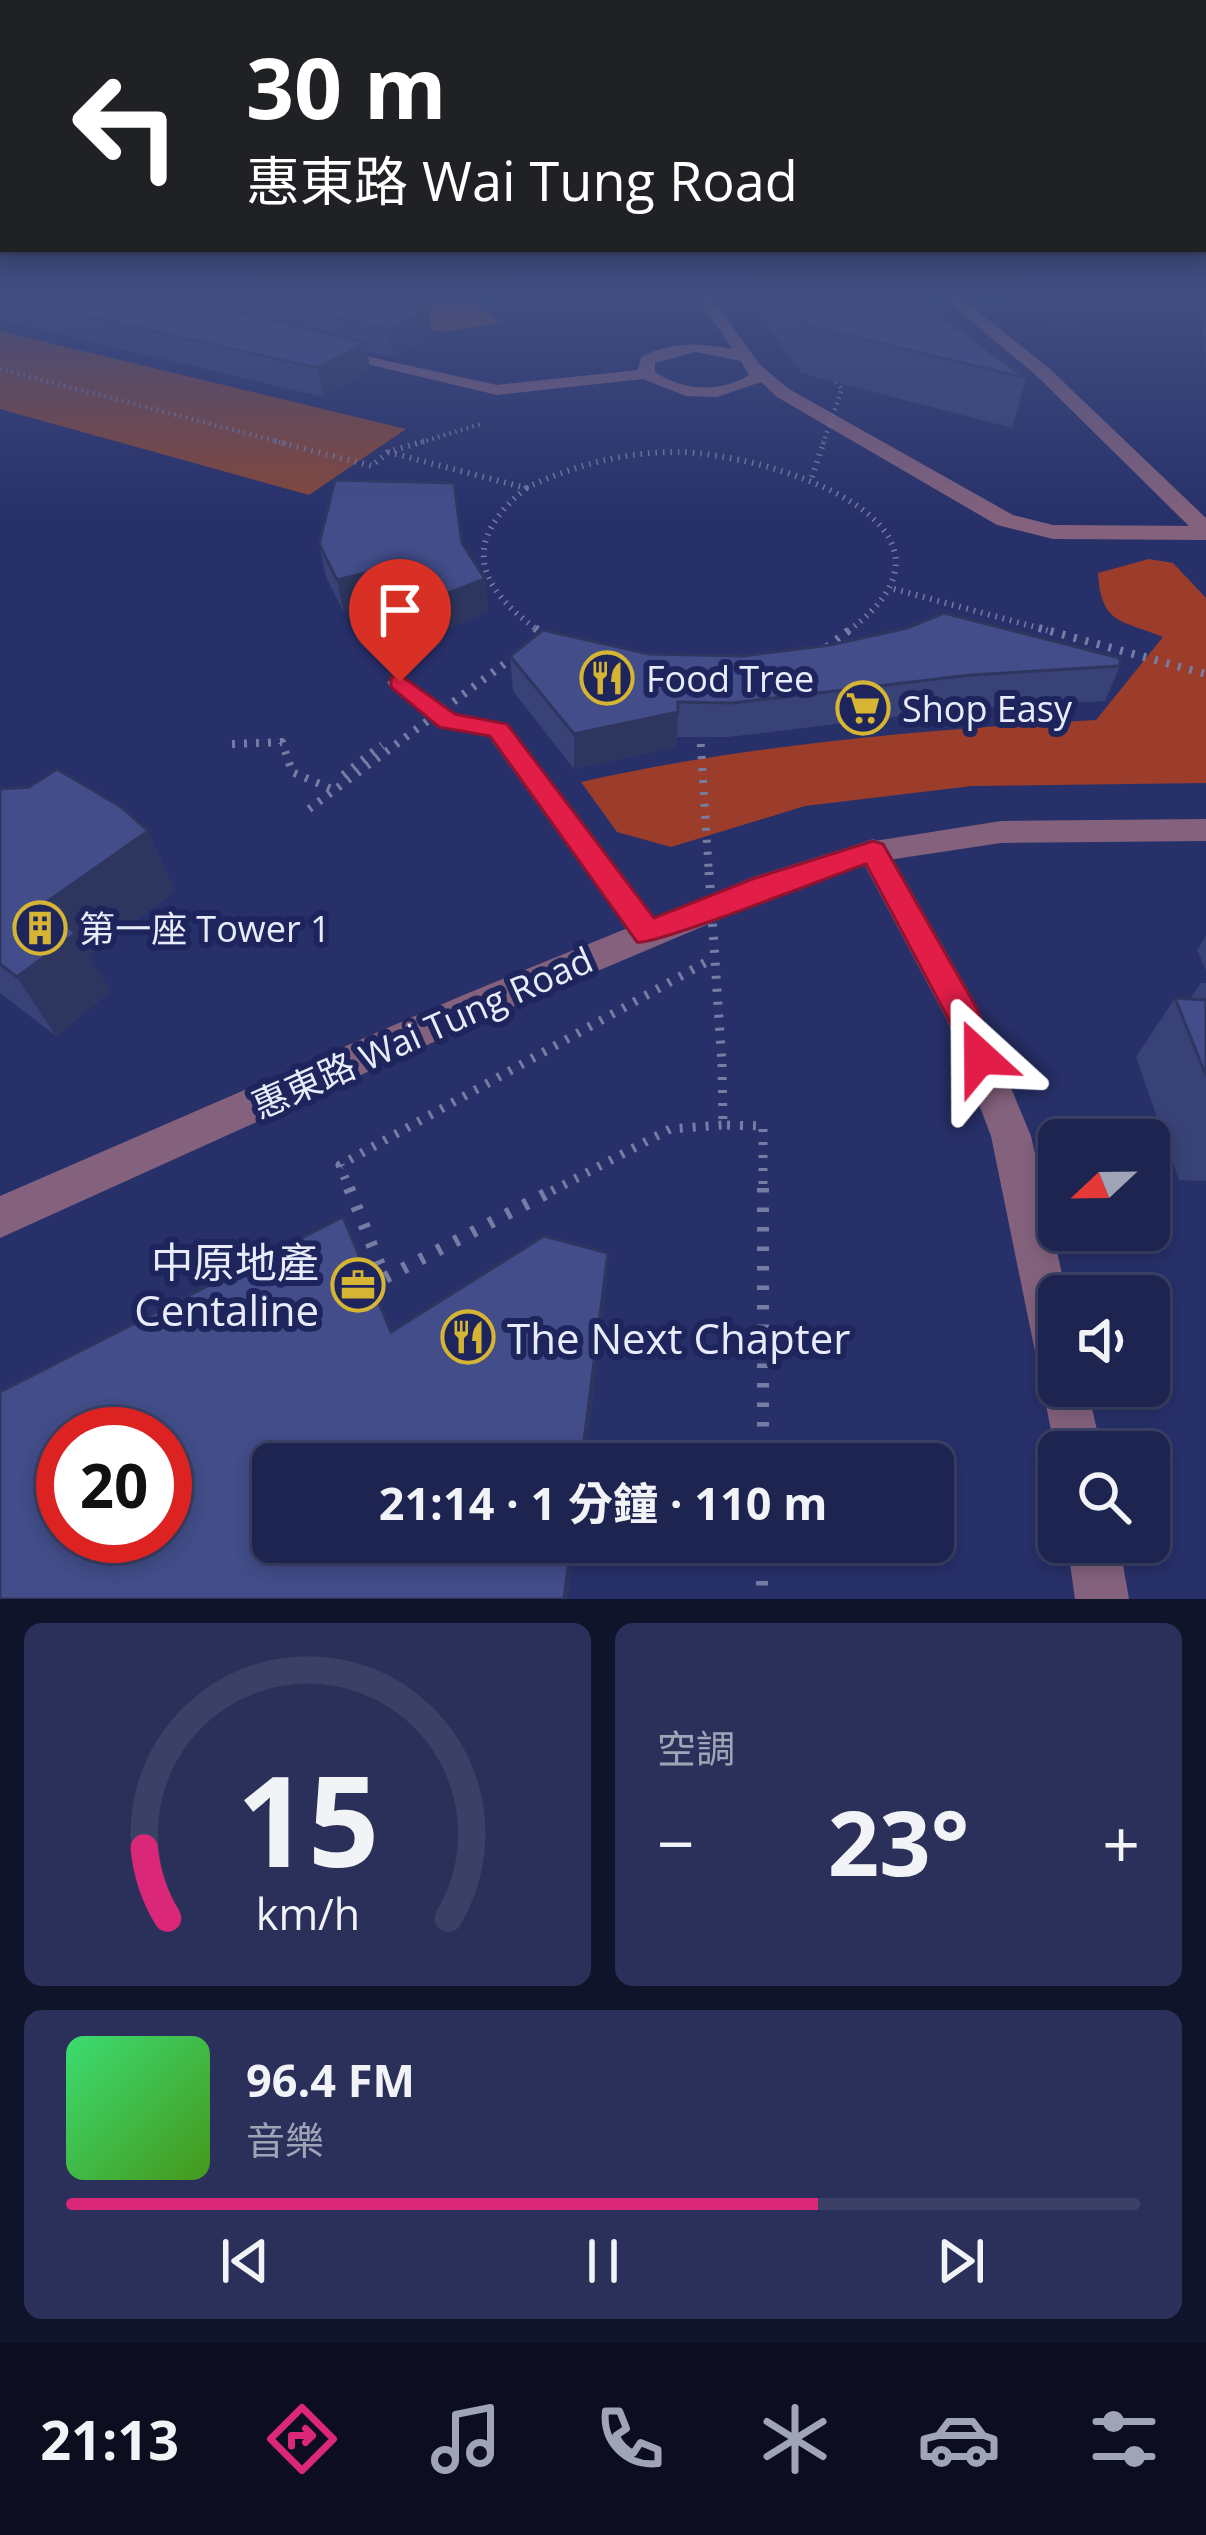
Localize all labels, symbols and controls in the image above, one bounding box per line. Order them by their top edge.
text: 30 m [246,29,446,144]
icon: left [48,48,204,204]
text: 惠東路 Wai Tung Road [246,143,798,217]
pin [349,559,451,682]
icon: arrive [367,577,433,643]
restaurant icon: Food Tree [579,650,635,706]
place label: Food Tree [646,654,814,703]
supermarket icon: Shop Easy [835,680,891,736]
place label: Shop Easy [902,684,1073,733]
building icon: 第一座 Tower 1 [12,900,68,956]
place label: 第一座 Tower 1 [79,904,331,953]
street label: 惠東路 Wai Tung Road [244,935,600,1129]
position arrow [917,994,1043,1120]
north arrow [1038,1119,1170,1251]
map controls [1038,1119,1170,1563]
place label: 中原地產 Centaline [134,1233,319,1338]
office icon: 中原地產 Centaline [330,1257,386,1313]
button: sound [1038,1275,1170,1407]
restaurant icon: The Next Chapter [440,1309,496,1365]
place label: The Next Chapter [507,1309,850,1366]
speed limit sign: 20 [36,1407,192,1563]
button: search [1038,1431,1170,1563]
text: 21:14 · 1 分鐘 · 110 m [379,1472,827,1533]
text: 空調 [657,1721,735,1774]
text: 15 [236,1734,379,1904]
text: 23° [828,1780,969,1902]
text: − [657,1797,695,1887]
text: + [1102,1797,1140,1887]
text: km/h [255,1883,360,1942]
text: 96.4 FM [246,2049,415,2110]
text: 音樂 [246,2113,324,2166]
icon: previous [212,2228,278,2294]
icon: pause [570,2228,636,2294]
icon: next [928,2228,994,2294]
icon: directions [260,2397,344,2481]
icon: music [424,2397,508,2481]
icon: phone [588,2397,672,2481]
icon: climate [753,2397,837,2481]
icon: car [917,2397,1001,2481]
icon: filters [1082,2397,1166,2481]
text: 21:13 [40,2402,179,2476]

